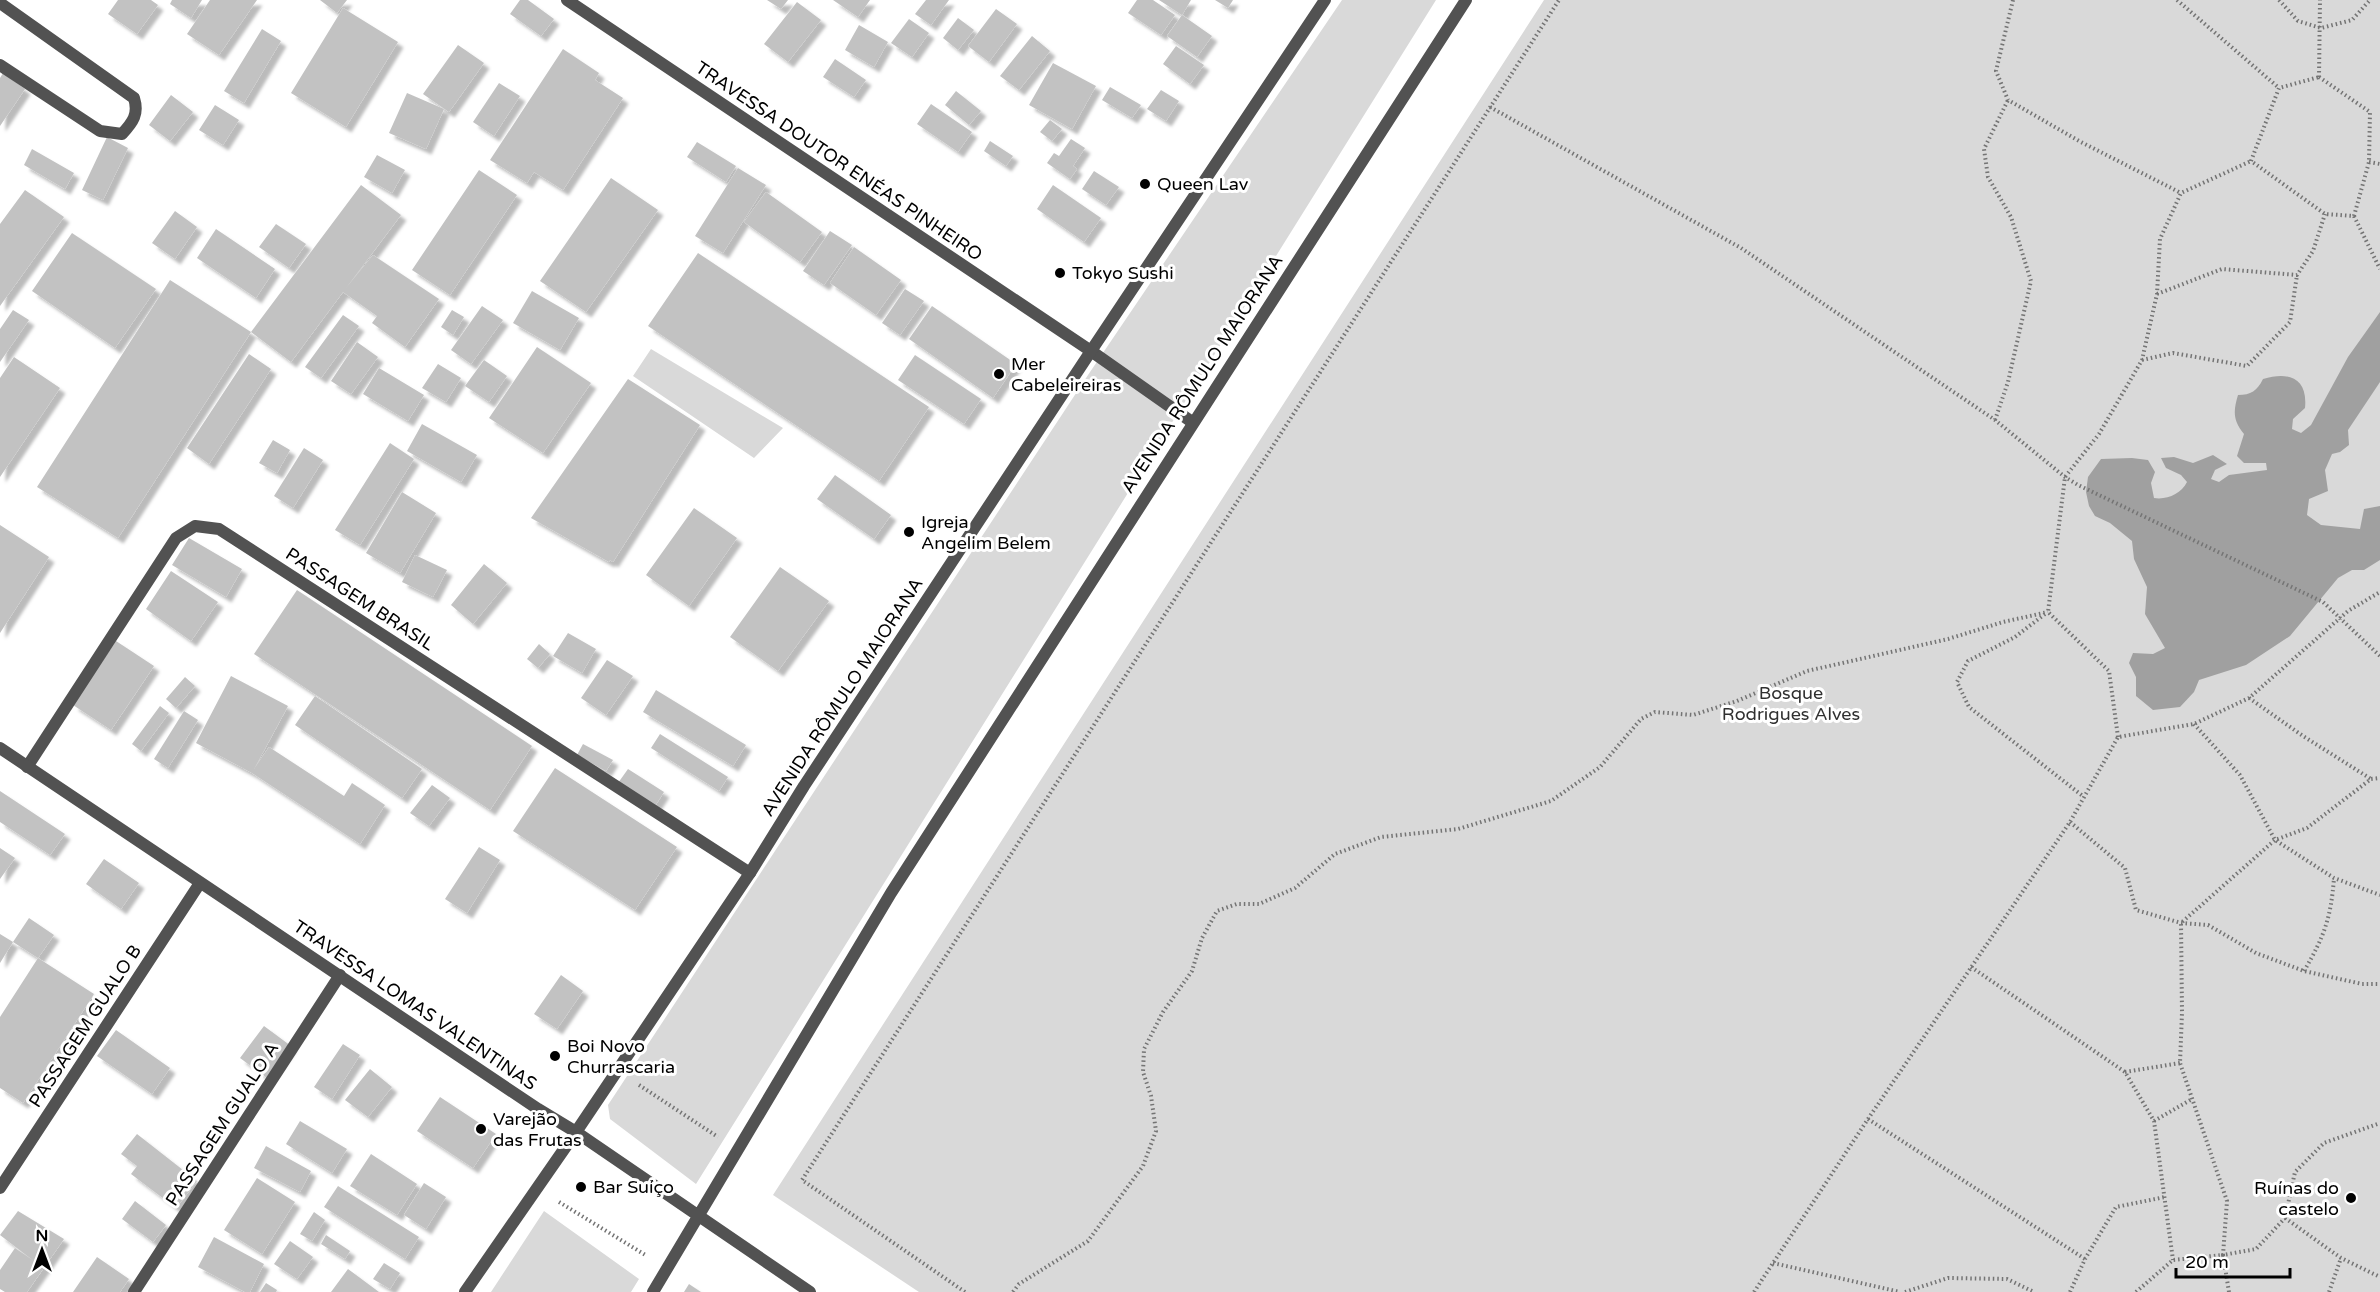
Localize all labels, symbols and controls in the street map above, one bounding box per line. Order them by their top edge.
street label: TRAVESSA DOUTOR ENÉAS PINHEIRO [691,57,987,265]
place label: Queen Lav [1157,173,1249,195]
marker: Queen Lav [1138,177,1152,191]
street label: AVENIDA RÔMULO MAIORANA [1116,250,1288,498]
place label: Tokyo Sushi [1072,262,1174,284]
marker: Tokyo Sushi [1053,266,1067,280]
place label: Mer Cabeleireiras [1011,353,1121,396]
marker: Mer Cabeleireiras [992,367,1006,381]
place label: Igreja Angelim Belem [921,511,1051,554]
marker: Igreja Angelim Belem [902,525,916,539]
street label: PASSAGEM BRASIL [282,543,439,656]
street label: AVENIDA RÔMULO MAIORANA [756,573,928,821]
park label: Bosque Rodrigues Alves [1722,682,1860,725]
street label: TRAVESSA LOMAS VALENTINAS [289,915,541,1095]
street label: PASSAGEM GUALO B [24,940,146,1112]
place label: Boi Novo Churrascaria [567,1035,675,1078]
street label: PASSAGEM GUALO A [161,1038,283,1210]
marker: Boi Novo Churrascaria [548,1049,562,1063]
place label: Varejão das Frutas [493,1108,582,1151]
marker: Varejão das Frutas [474,1122,488,1136]
place label: Bar Suíço [593,1176,674,1198]
place label: Ruínas do castelo [2254,1177,2339,1220]
marker: Bar Suíço [574,1180,588,1194]
marker: Ruínas do castelo [2344,1191,2358,1205]
north arrow [12,1220,72,1280]
text: N [36,1226,48,1246]
scale bar [2176,1241,2290,1279]
text: 20 m [2185,1251,2229,1273]

